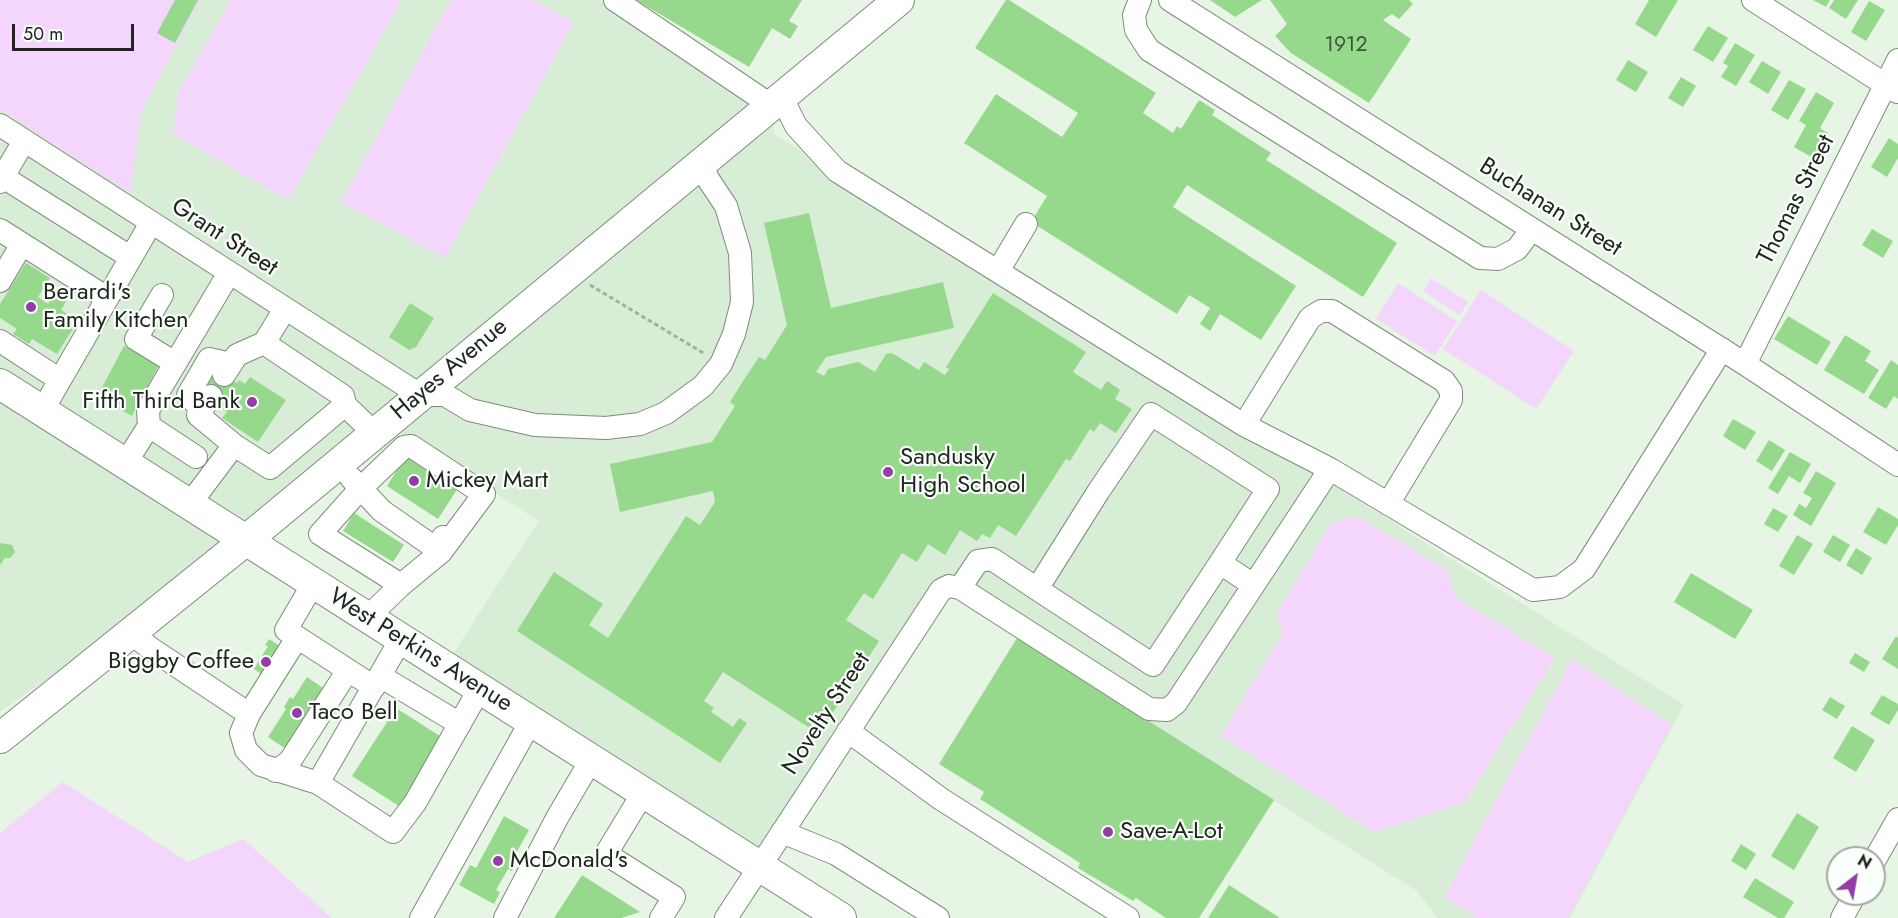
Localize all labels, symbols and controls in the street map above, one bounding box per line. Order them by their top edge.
scale bar [15,12,136,50]
text: 50 m [23,21,63,47]
house number: 1912 [1325,33,1367,59]
street label: Thomas Street [1752,131,1842,269]
street label: Buchanan Street [1473,153,1627,263]
street label: Grant Street [165,193,283,283]
place label: Berardi's Family Kitchen [43,279,189,335]
marker: Berardi's Family Kitchen [24,300,38,314]
street label: Hayes Avenue [386,313,514,427]
place label: Fifth Third Bank [82,388,240,416]
marker: Fifth Third Bank [245,395,259,409]
place label: Sandusky High School [900,444,1026,500]
marker: Sandusky High School [881,465,895,479]
place label: Mickey Mart [426,467,548,495]
marker: Mickey Mart [407,474,421,488]
street label: West Perkins Avenue [323,583,517,719]
street label: Novelty Street [777,647,877,781]
place label: Biggby Coffee [108,648,254,676]
marker: Biggby Coffee [259,655,273,669]
place label: Taco Bell [309,699,398,727]
marker: Taco Bell [290,706,304,720]
place label: Save-A-Lot [1120,818,1223,846]
marker: Save-A-Lot [1101,825,1115,839]
north arrow [1826,846,1886,906]
place label: McDonald's [510,847,628,875]
text: N [1853,849,1876,875]
marker: McDonald's [491,854,505,868]

